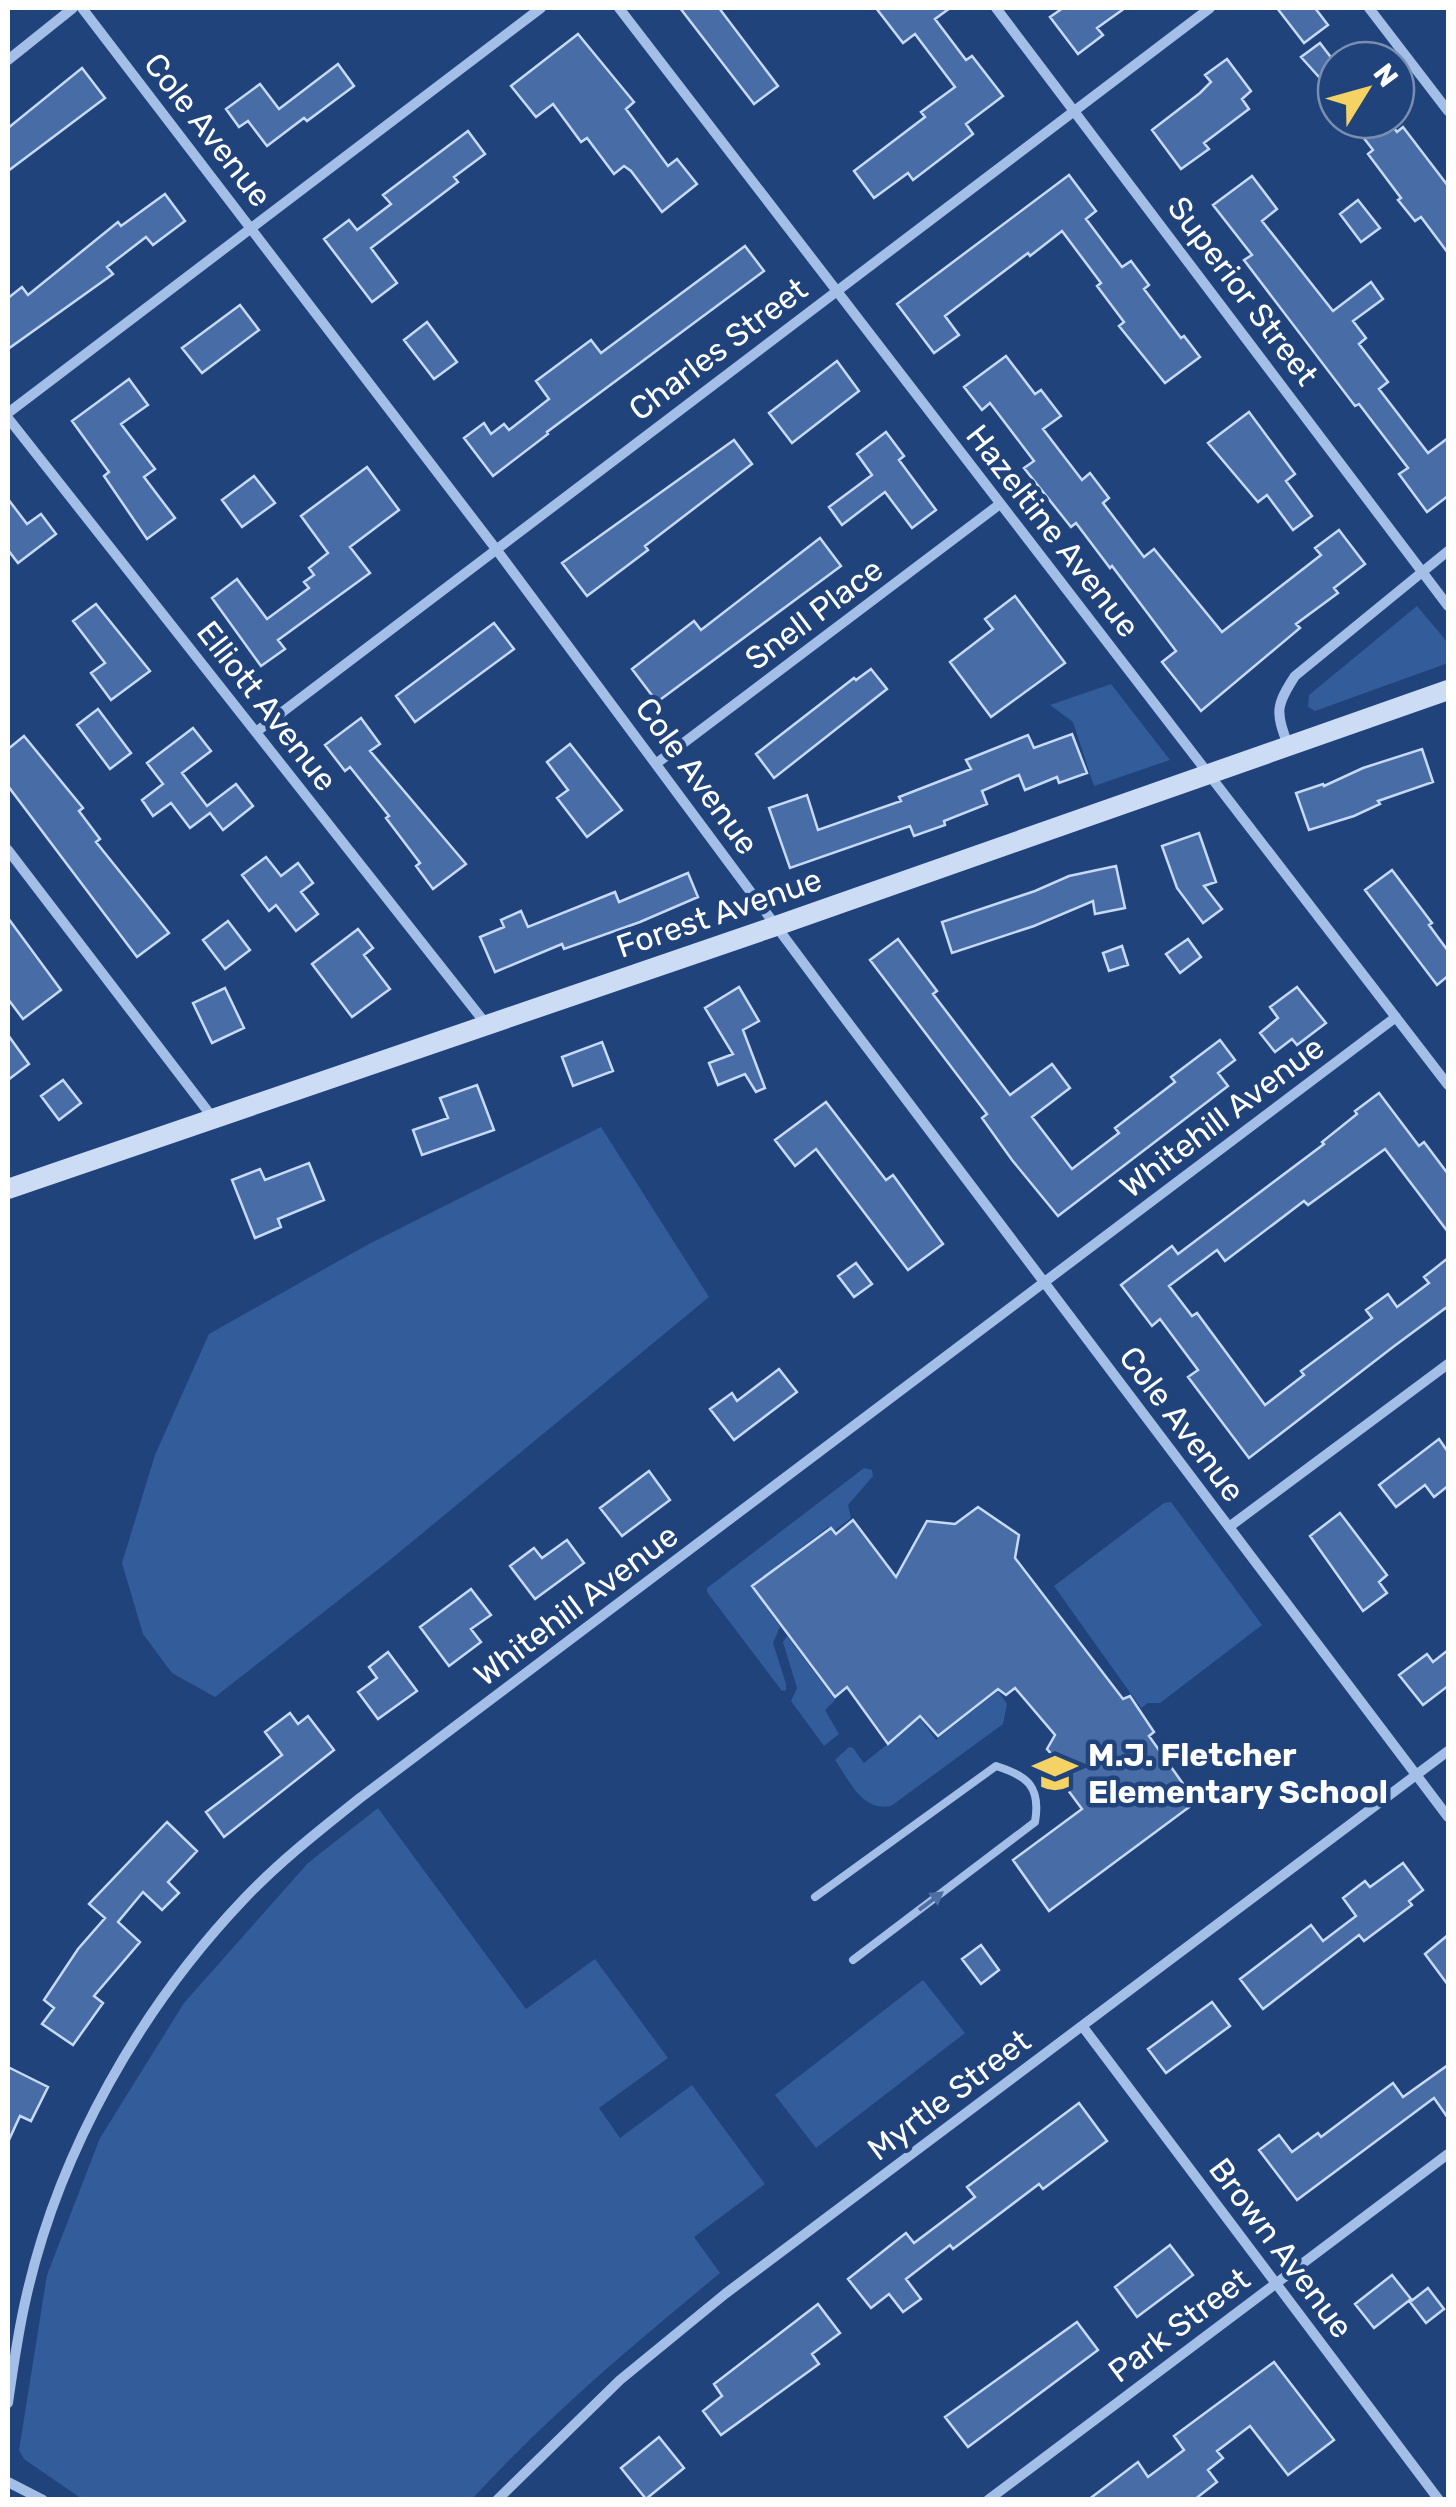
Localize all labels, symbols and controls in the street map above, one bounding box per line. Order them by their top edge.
north arrow [1316,40,1416,140]
street label: Cole Avenue [136,46,280,214]
text: N [1366,57,1405,93]
street label: Superior Street [1160,189,1326,393]
street label: Charles Street [622,270,814,428]
street label: Hazeltine Avenue [958,417,1148,645]
street label: Snell Place [738,550,890,678]
street label: Elliott Avenue [189,614,345,798]
street label: Cole Avenue [627,690,767,862]
street label: Forest Avenue [611,860,827,966]
street label: Whitehill Avenue [1113,1028,1331,1206]
street label: Cole Avenue [1111,1339,1253,1509]
street label: Whitehill Avenue [467,1516,685,1694]
place label: M.J. Fletcher Elementary School [1088,1736,1388,1811]
school or university icon: M.J. Fletcher Elementary School [1031,1749,1079,1797]
one-way arrow [918,1891,944,1912]
street label: Myrtle Street [860,2022,1038,2168]
street label: Brown Avenue [1201,2151,1361,2345]
street label: Park Street [1101,2260,1257,2390]

